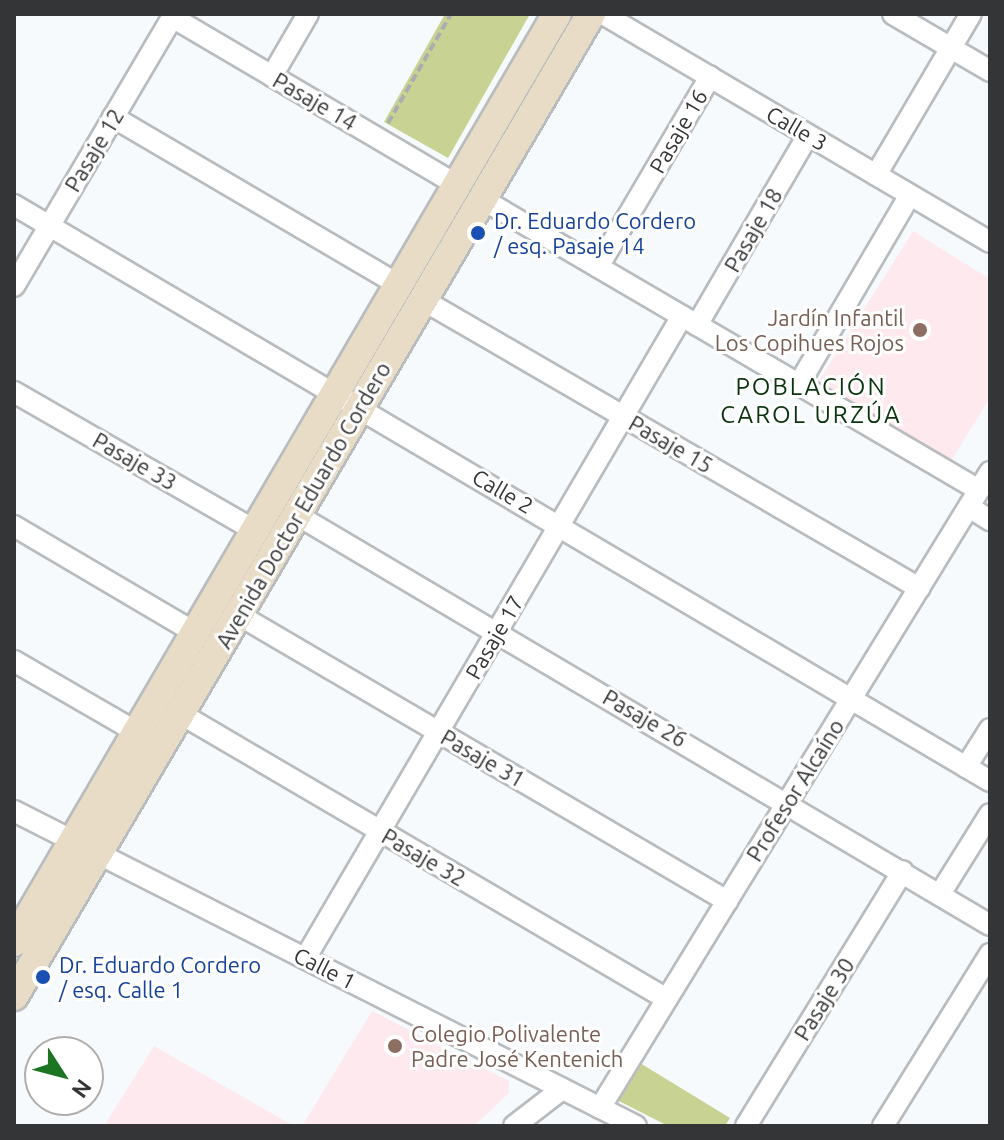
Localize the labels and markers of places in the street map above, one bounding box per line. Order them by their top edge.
place label: Dr. Eduardo Cordero / esq. Pasaje 14 [494,207,696,258]
marker: Dr. Eduardo Cordero / esq. Pasaje 14 [469,224,487,242]
place label: Jardín Infantil Los Copihues Rojos [715,304,904,356]
marker: Jardín Infantil Los Copihues Rojos [911,321,929,339]
place label: Dr. Eduardo Cordero / esq. Calle 1 [59,951,261,1002]
marker: Dr. Eduardo Cordero / esq. Calle 1 [34,968,52,986]
place label: Colegio Polivalente Padre José Kentenich [411,1020,623,1072]
marker: Colegio Polivalente Padre José Kentenich [386,1037,404,1055]

